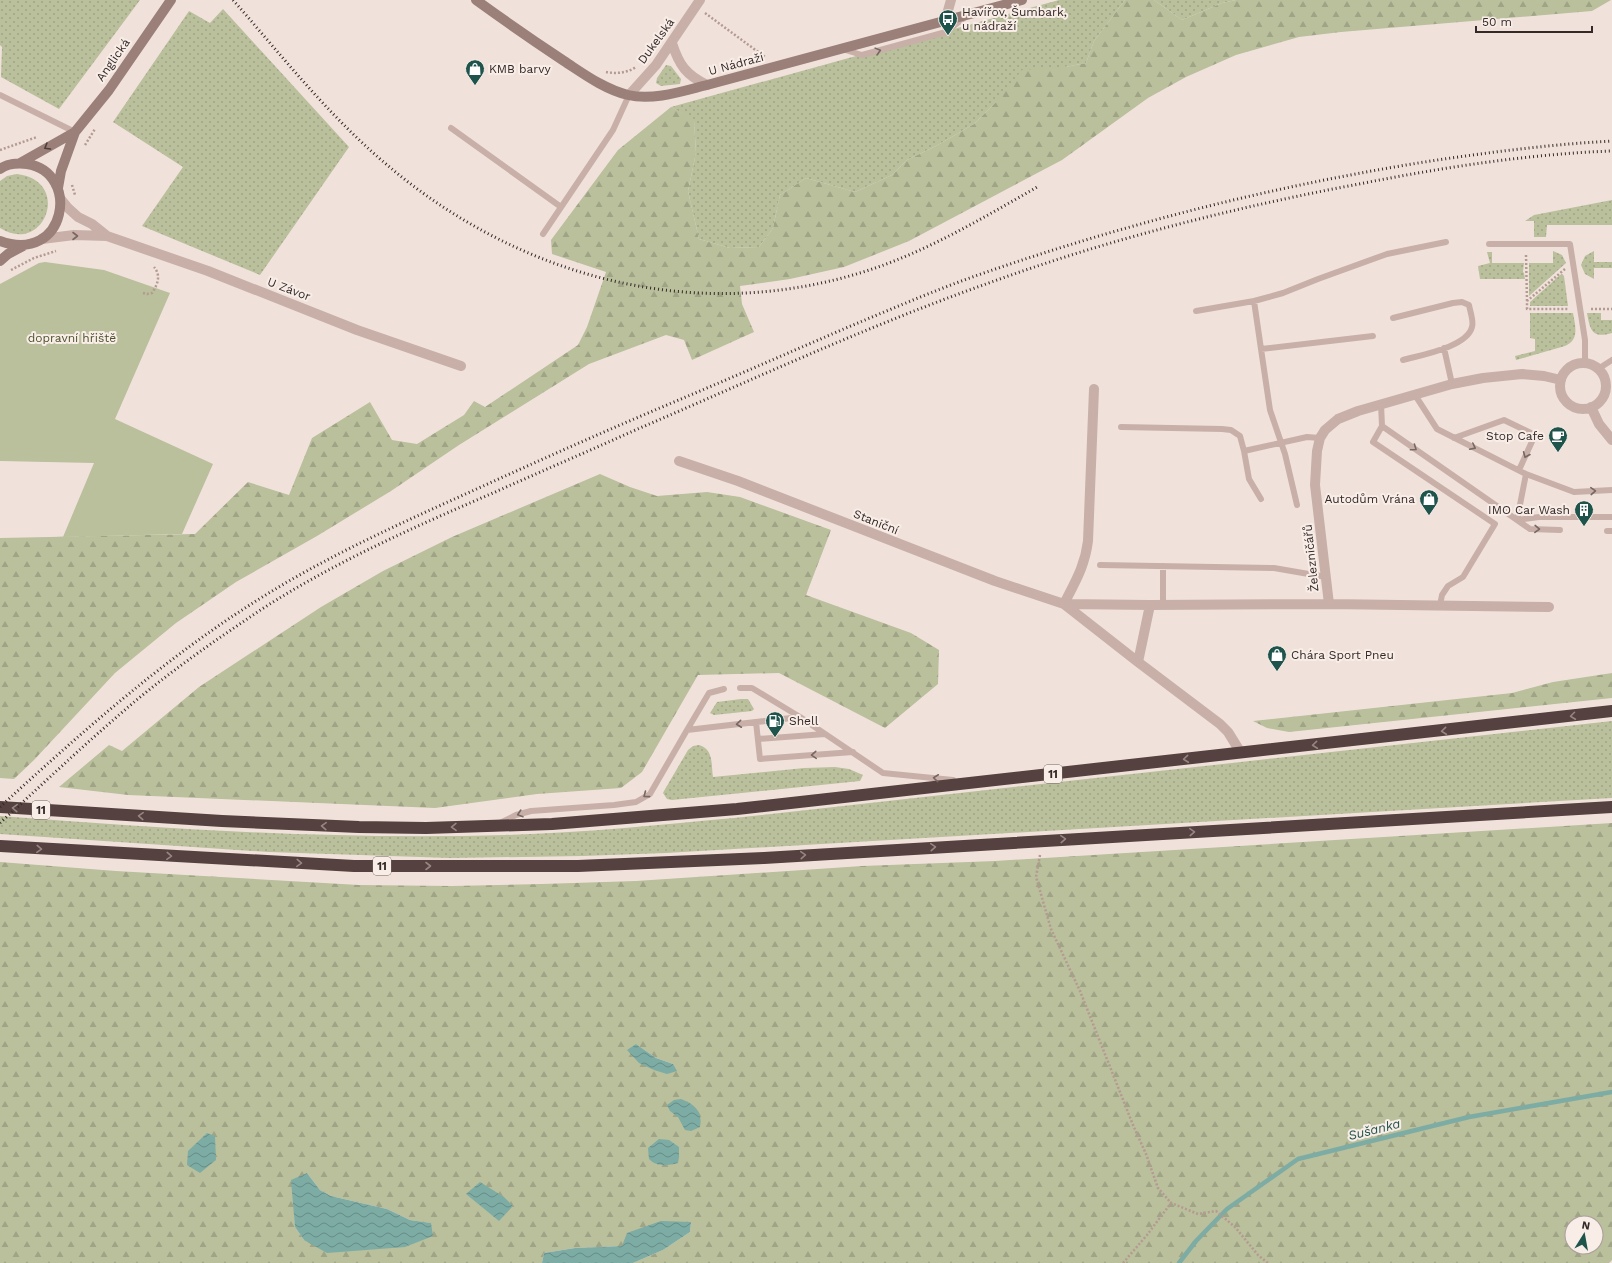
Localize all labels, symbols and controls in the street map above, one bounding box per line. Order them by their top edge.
place label: Havířov, Šumbark, u nádraží [962,5,1067,33]
bus stop icon: Havířov, Šumbark, u nádraží [937,8,959,36]
scale bar [1476,8,1592,34]
street label: Dukelská [635,15,677,67]
text: 50 m [1482,15,1512,29]
street label: Anglická [93,36,133,84]
one-way arrow [875,47,881,55]
street label: U Nádraží [707,50,765,78]
shop icon: KMB barvy [464,58,486,86]
place label: KMB barvy [489,62,552,76]
one-way arrow [44,142,51,149]
one-way arrow [72,232,78,240]
street label: U Závor [265,274,313,304]
park label: dopravní hřiště [28,331,116,345]
cafe icon: Stop Cafe [1547,425,1569,453]
place label: Stop Cafe [1486,429,1544,443]
one-way arrow [1469,442,1476,450]
one-way arrow [1410,443,1417,451]
one-way arrow [1523,451,1531,458]
one-way arrow [1590,487,1596,495]
shop icon: Autodům Vrána [1418,488,1440,516]
place label: Autodům Vrána [1324,492,1415,506]
building icon: IMO Car Wash [1573,499,1595,527]
place label: IMO Car Wash [1488,503,1570,517]
street label: Staniční [851,507,901,537]
street label: Železničářů [1301,524,1321,592]
one-way arrow [1534,525,1540,534]
shop icon: Chára Sport Pneu [1266,644,1288,672]
place label: Chára Sport Pneu [1291,648,1394,662]
fuel station icon: Shell [764,710,786,738]
one-way arrow [1570,711,1576,720]
place label: Shell [789,714,819,728]
one-way arrow [736,719,742,728]
one-way arrow [1441,726,1447,735]
one-way arrow [1312,740,1318,749]
one-way arrow [811,751,817,760]
one-way arrow [1183,754,1189,763]
road number: 11 [1044,765,1062,783]
one-way arrow [932,774,939,783]
one-way arrow [644,790,651,797]
road number: 11 [32,801,50,819]
one-way arrow [12,803,18,812]
one-way arrow [516,810,523,818]
one-way arrow [138,812,144,821]
one-way arrow [321,821,327,830]
one-way arrow [451,823,457,831]
one-way arrow [1189,827,1195,836]
one-way arrow [1060,835,1066,844]
one-way arrow [930,843,936,851]
one-way arrow [36,844,42,853]
one-way arrow [800,851,806,860]
one-way arrow [166,852,172,861]
road number: 11 [373,857,391,875]
one-way arrow [296,859,302,868]
one-way arrow [425,862,431,870]
water label: Sušanka [1347,1116,1402,1143]
north arrow [1564,1215,1604,1255]
text: N [1581,1219,1591,1233]

